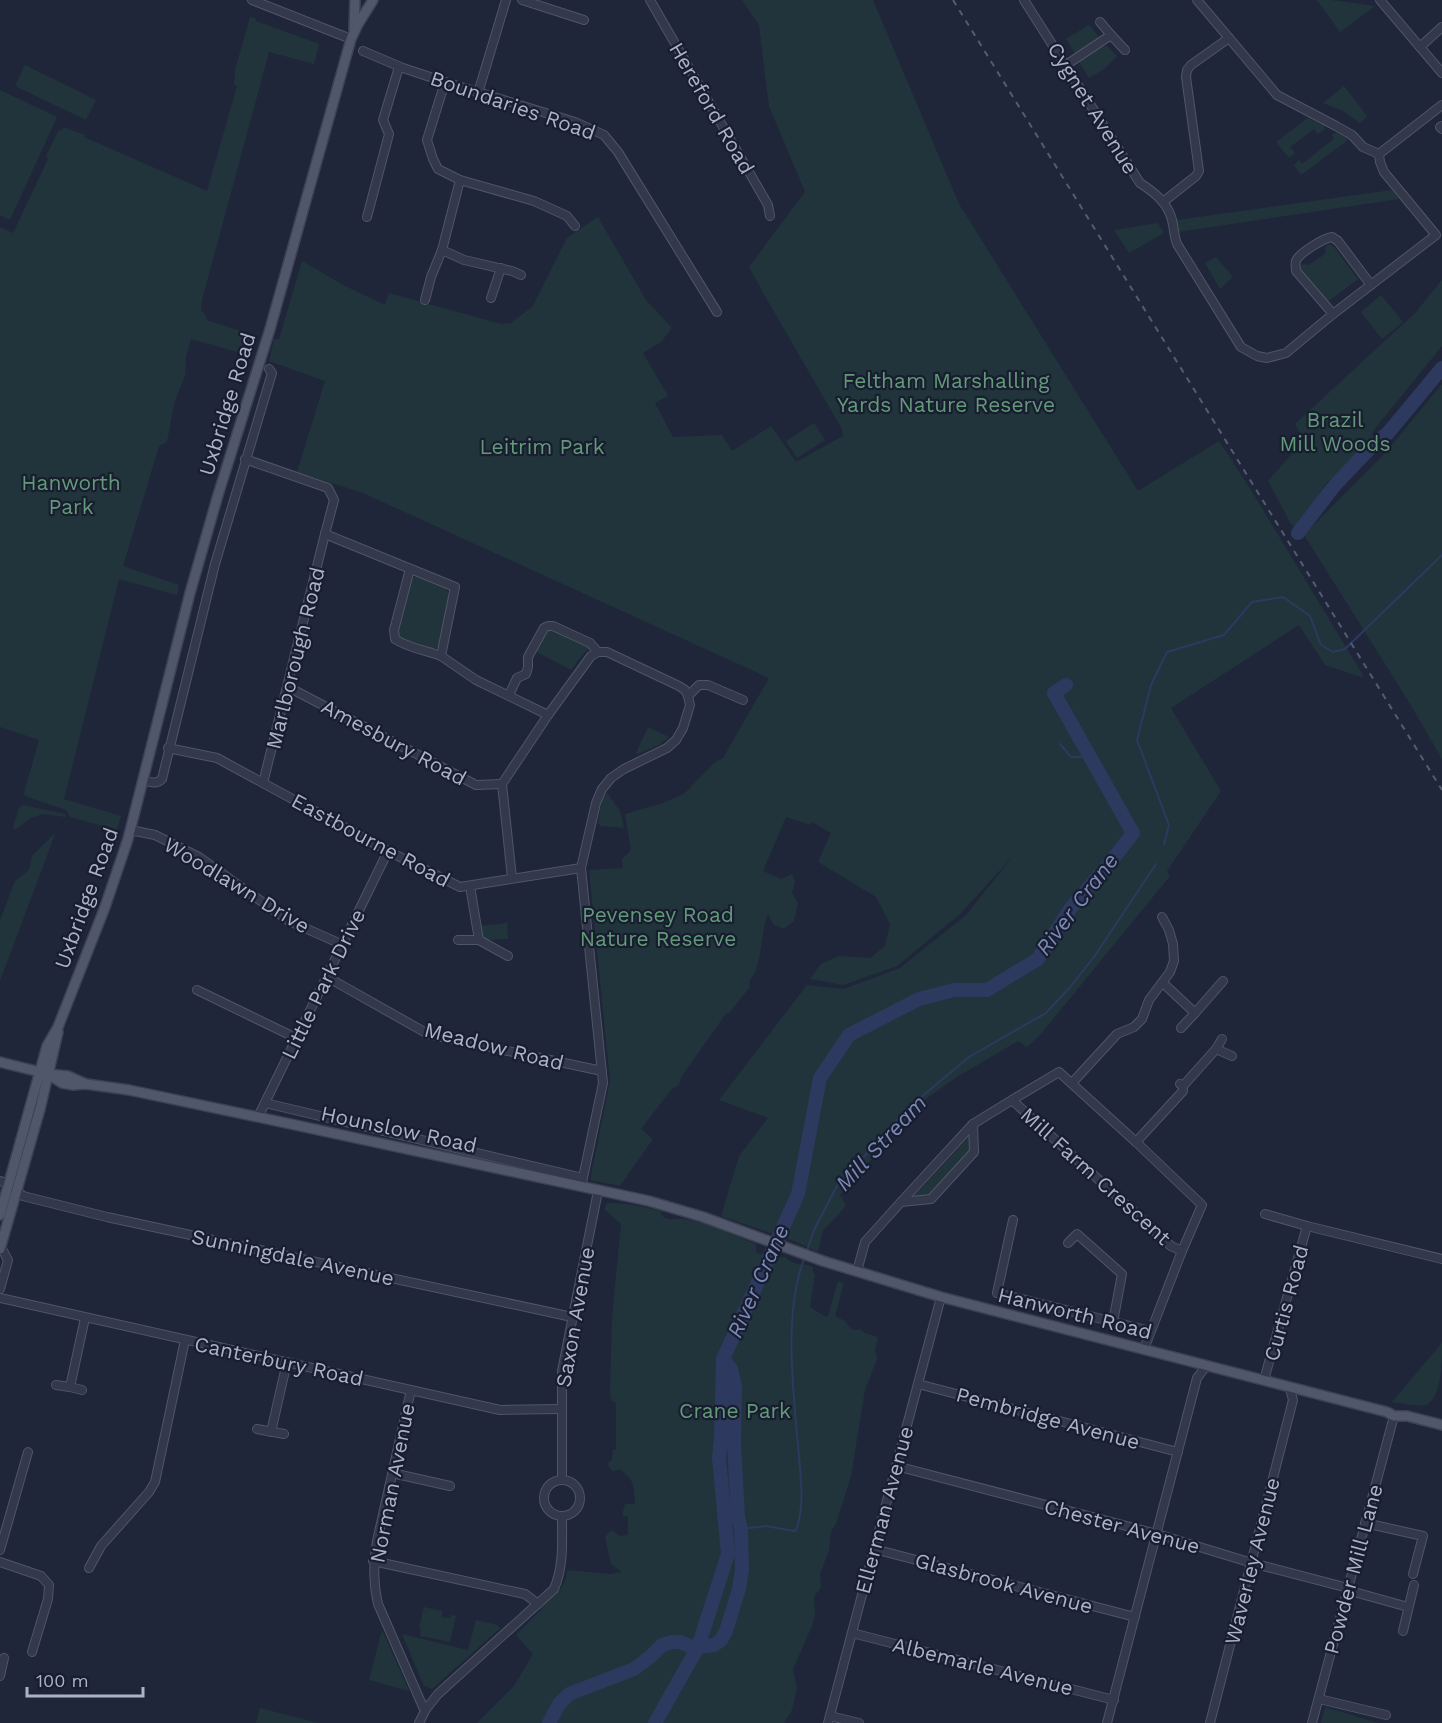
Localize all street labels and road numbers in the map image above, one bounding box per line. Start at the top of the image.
street label: Hereford Road [664,38,760,178]
street label: Cygnet Avenue [1042,38,1144,178]
street label: Boundaries Road [427,65,599,145]
street label: Uxbridge Road [193,329,261,479]
street label: Marlborough Road [260,564,330,752]
street label: Amesbury Road [317,693,471,791]
street label: Eastbourne Road [287,788,455,892]
street label: Uxbridge Road [49,824,123,972]
street label: Woodlawn Drive [159,832,315,938]
street label: Little Park Drive [276,905,370,1063]
street label: Meadow Road [422,1017,566,1075]
street label: Hounslow Road [319,1100,479,1158]
street label: Mill Farm Crescent [1016,1102,1176,1250]
street label: Sunningdale Avenue [190,1223,396,1291]
street label: Curtis Road [1259,1242,1313,1364]
street label: Saxon Avenue [550,1245,600,1389]
street label: Hanworth Road [995,1282,1155,1344]
street label: Canterbury Road [192,1331,366,1391]
street label: Pembridge Avenue [953,1381,1143,1455]
street label: Norman Avenue [364,1401,420,1565]
street label: Ellerman Avenue [850,1423,918,1597]
street label: Waverley Avenue [1219,1475,1285,1647]
street label: Powder Mill Lane [1318,1481,1388,1657]
street label: Chester Avenue [1041,1493,1203,1559]
street label: Glasbrook Avenue [912,1547,1096,1619]
street label: Albemarle Avenue [890,1631,1076,1701]

